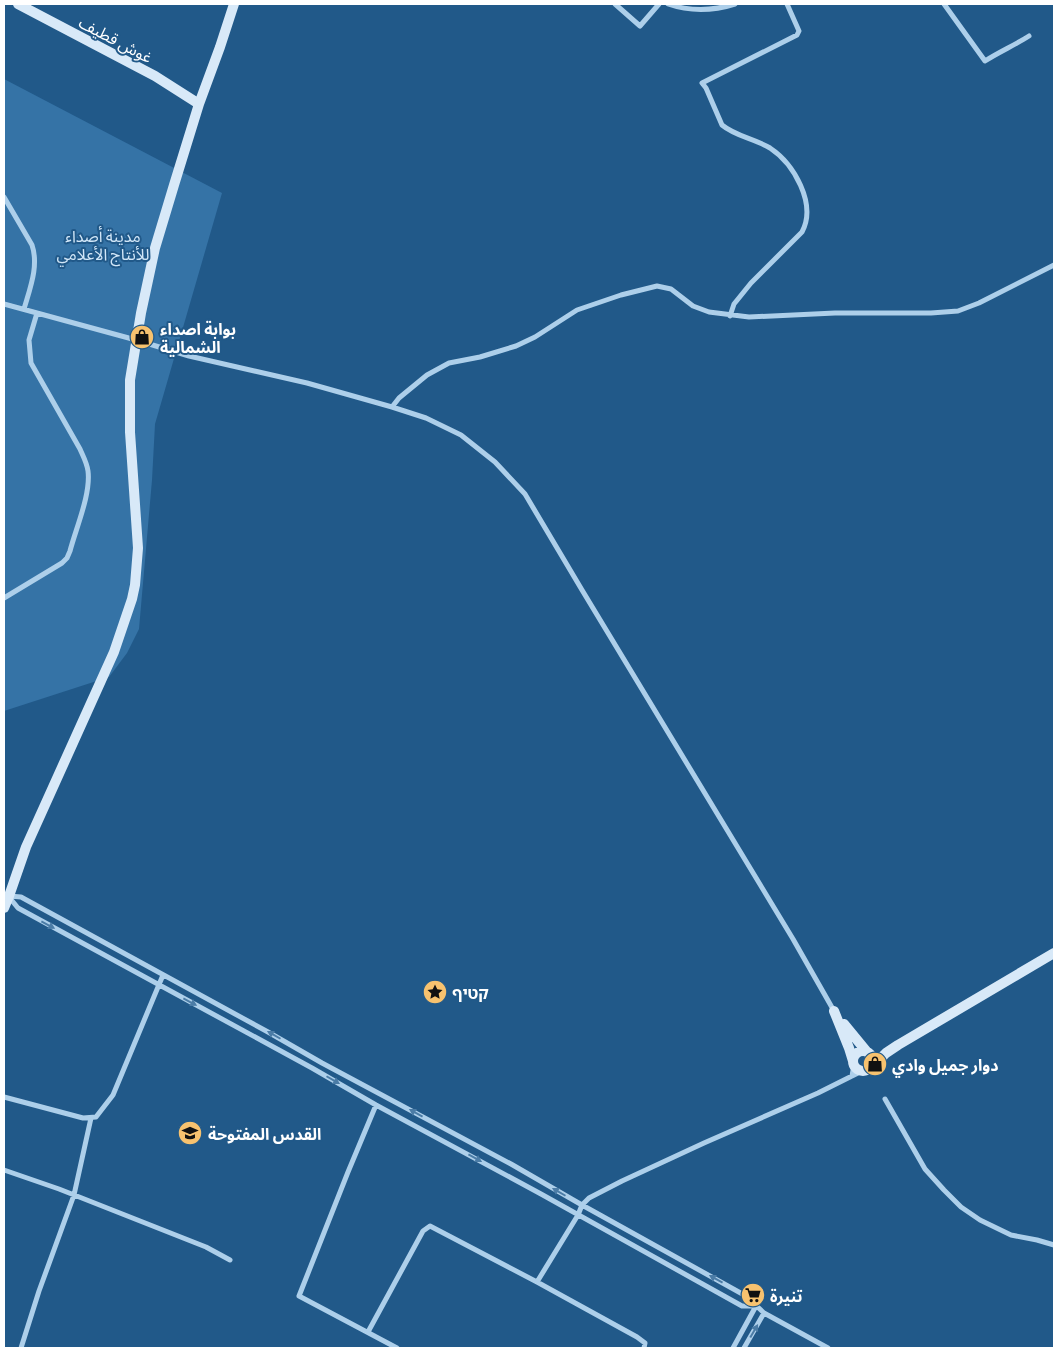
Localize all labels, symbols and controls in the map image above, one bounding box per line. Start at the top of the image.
street label: غوش قطيف [76,12,156,67]
park label: مدينة أصداء للأنتاج الأعلامي [56,226,150,267]
place label: بوابة اصداء الشمالية [160,319,236,357]
shop icon: بوابة اصداء الشمالية [129,324,155,350]
one-way arrow [41,920,54,929]
place icon: קטיף [422,979,448,1005]
place label: קטיף [452,983,489,1002]
one-way arrow [184,998,197,1007]
one-way arrow [266,1031,281,1039]
shop icon: دوار جميل وادي [862,1051,888,1077]
place label: دوار جميل وادي [892,1055,999,1078]
one-way arrow [326,1076,340,1084]
one-way arrow [409,1109,424,1117]
school or university icon: القدس المفتوحة [177,1120,203,1146]
place label: القدس المفتوحة [208,1124,321,1144]
one-way arrow [469,1154,482,1163]
one-way arrow [552,1187,565,1196]
one-way arrow [709,1275,723,1283]
supermarket icon: تنيرة [740,1282,766,1308]
place label: تنيرة [770,1286,803,1306]
one-way arrow [750,1323,758,1338]

